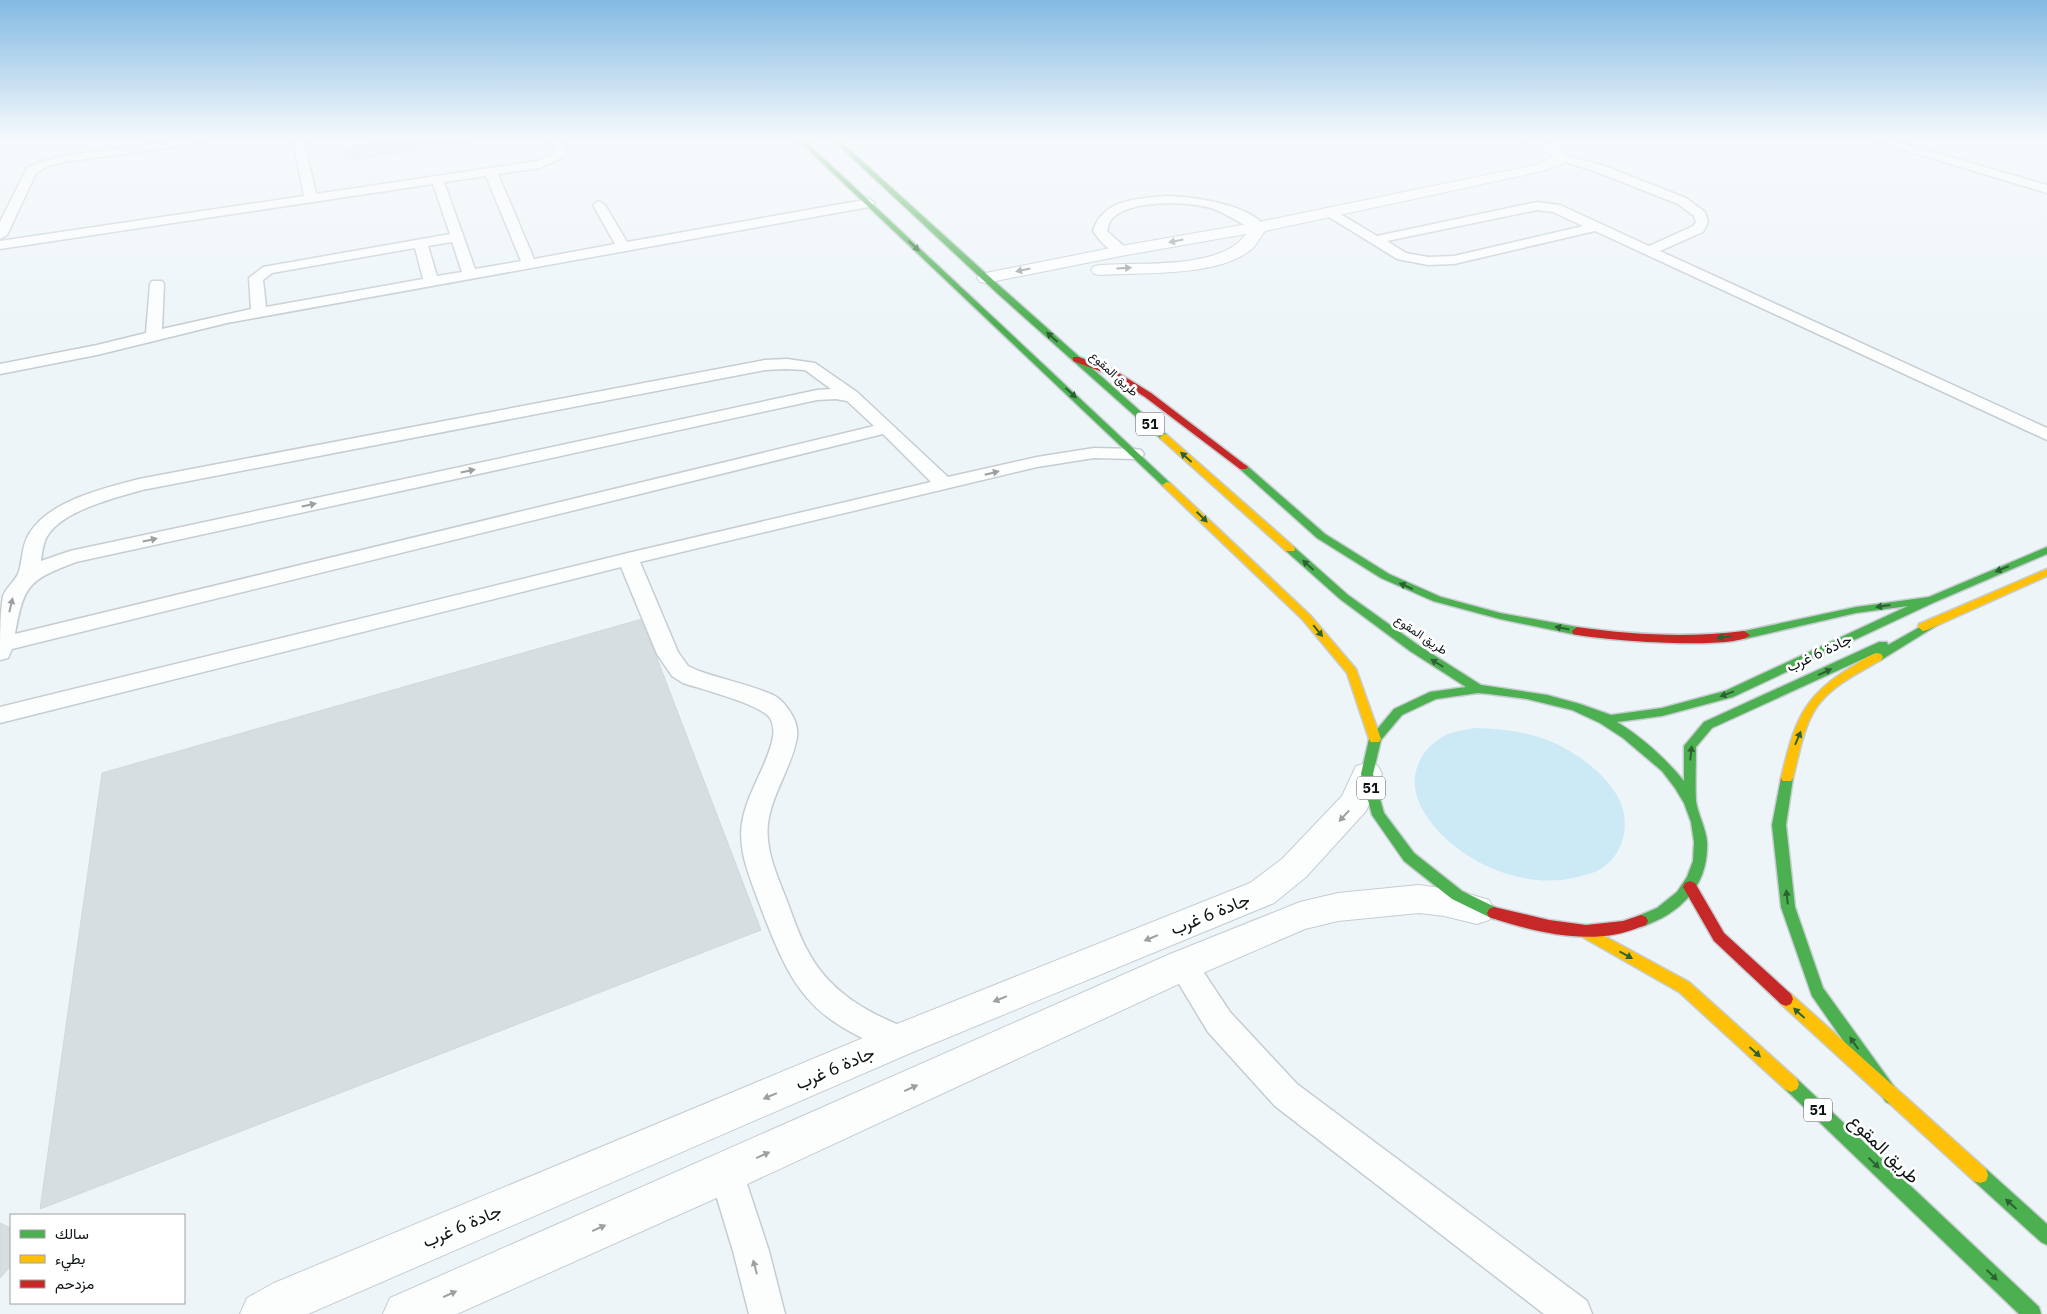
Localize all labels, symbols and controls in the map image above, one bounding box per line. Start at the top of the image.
one-way arrow [1169,237,1184,245]
one-way arrow [908,240,920,252]
one-way arrow [1116,264,1132,272]
one-way arrow [1015,267,1031,275]
one-way arrow [1045,332,1058,343]
street label: طريق المقوع [1086,348,1142,401]
one-way arrow [1065,387,1077,399]
road number: 51 [1136,412,1164,436]
one-way arrow [1181,451,1193,463]
one-way arrow [460,466,476,474]
one-way arrow [984,469,999,477]
one-way arrow [302,501,317,509]
one-way arrow [1195,511,1207,523]
one-way arrow [143,535,159,543]
one-way arrow [1302,559,1314,571]
one-way arrow [1995,566,2009,574]
one-way arrow [1399,581,1413,589]
one-way arrow [7,598,15,613]
one-way arrow [1875,602,1891,610]
street label: طريق المقوع [1391,612,1451,659]
one-way arrow [1312,624,1323,637]
one-way arrow [1554,624,1570,632]
street label: جادة 6 غرب [1783,629,1854,676]
one-way arrow [1715,633,1731,641]
one-way arrow [1431,658,1444,668]
one-way arrow [1818,667,1832,675]
one-way arrow [1719,690,1734,698]
one-way arrow [1794,730,1802,745]
one-way arrow [1687,745,1695,761]
road number: 51 [1357,776,1385,800]
one-way arrow [1338,809,1350,821]
street label: جادة 6 غرب [1167,887,1253,940]
one-way arrow [1783,889,1791,905]
one-way arrow [1143,934,1158,942]
one-way arrow [1620,950,1633,959]
one-way arrow [993,996,1008,1004]
one-way arrow [1793,1007,1806,1018]
one-way arrow [1849,1037,1859,1050]
street label: جادة 6 غرب [792,1041,878,1094]
one-way arrow [1749,1046,1761,1058]
one-way arrow [904,1084,918,1092]
one-way arrow [763,1092,777,1100]
road number: 51 [1804,1098,1832,1122]
street label: طريق المقوع [1843,1109,1925,1189]
one-way arrow [756,1151,770,1159]
one-way arrow [1867,1157,1879,1169]
one-way arrow [2005,1198,2017,1210]
street label: جادة 6 غرب [419,1199,505,1252]
legend [10,1214,185,1304]
text: سالك [55,1224,89,1243]
one-way arrow [592,1224,606,1232]
text: بطيء [55,1249,85,1272]
one-way arrow [751,1259,759,1274]
one-way arrow [1985,1269,1997,1281]
text: مزدحم [55,1274,94,1294]
one-way arrow [443,1290,457,1298]

